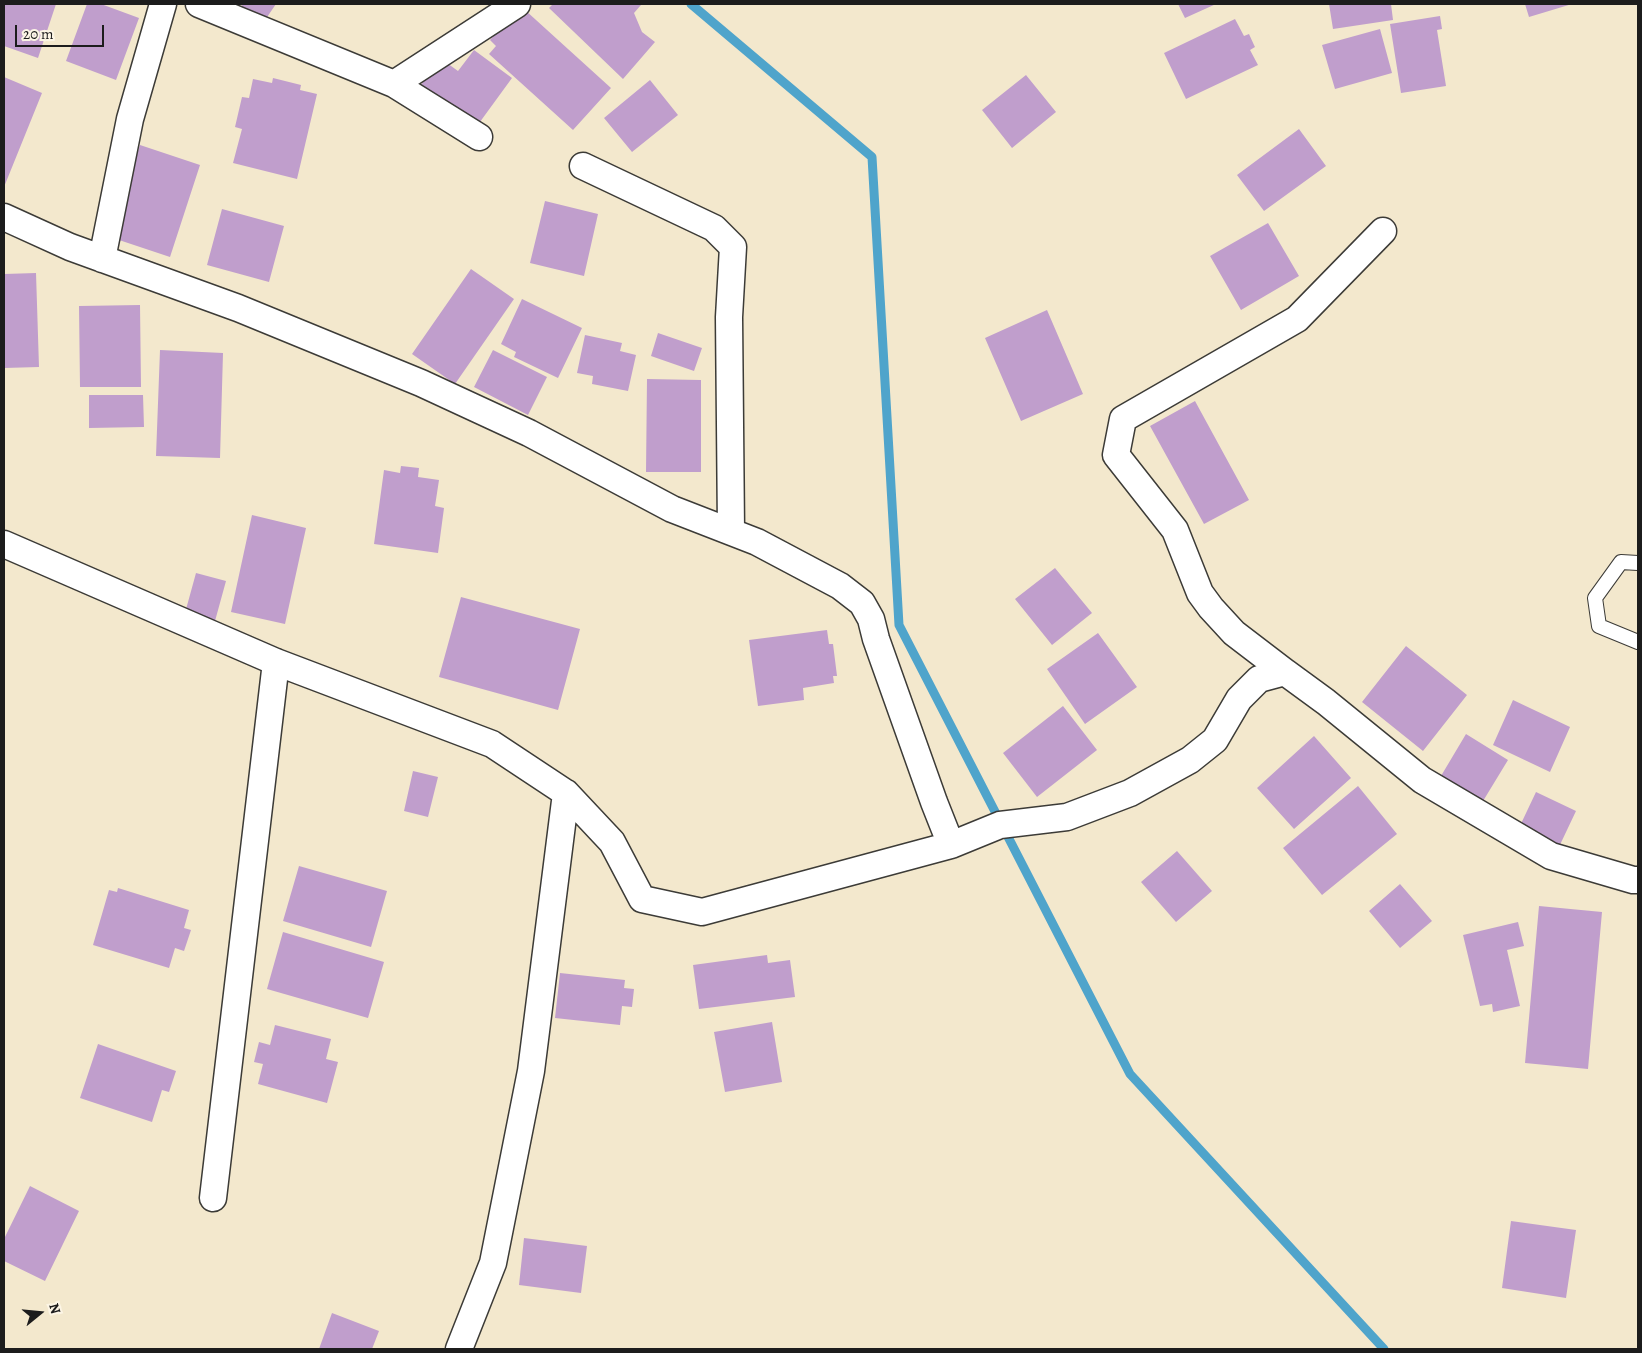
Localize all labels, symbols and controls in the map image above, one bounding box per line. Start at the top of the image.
scale bar [18,15,106,47]
text: 20 m [23,24,54,44]
north arrow [15,1288,65,1338]
text: N [44,1301,65,1316]

